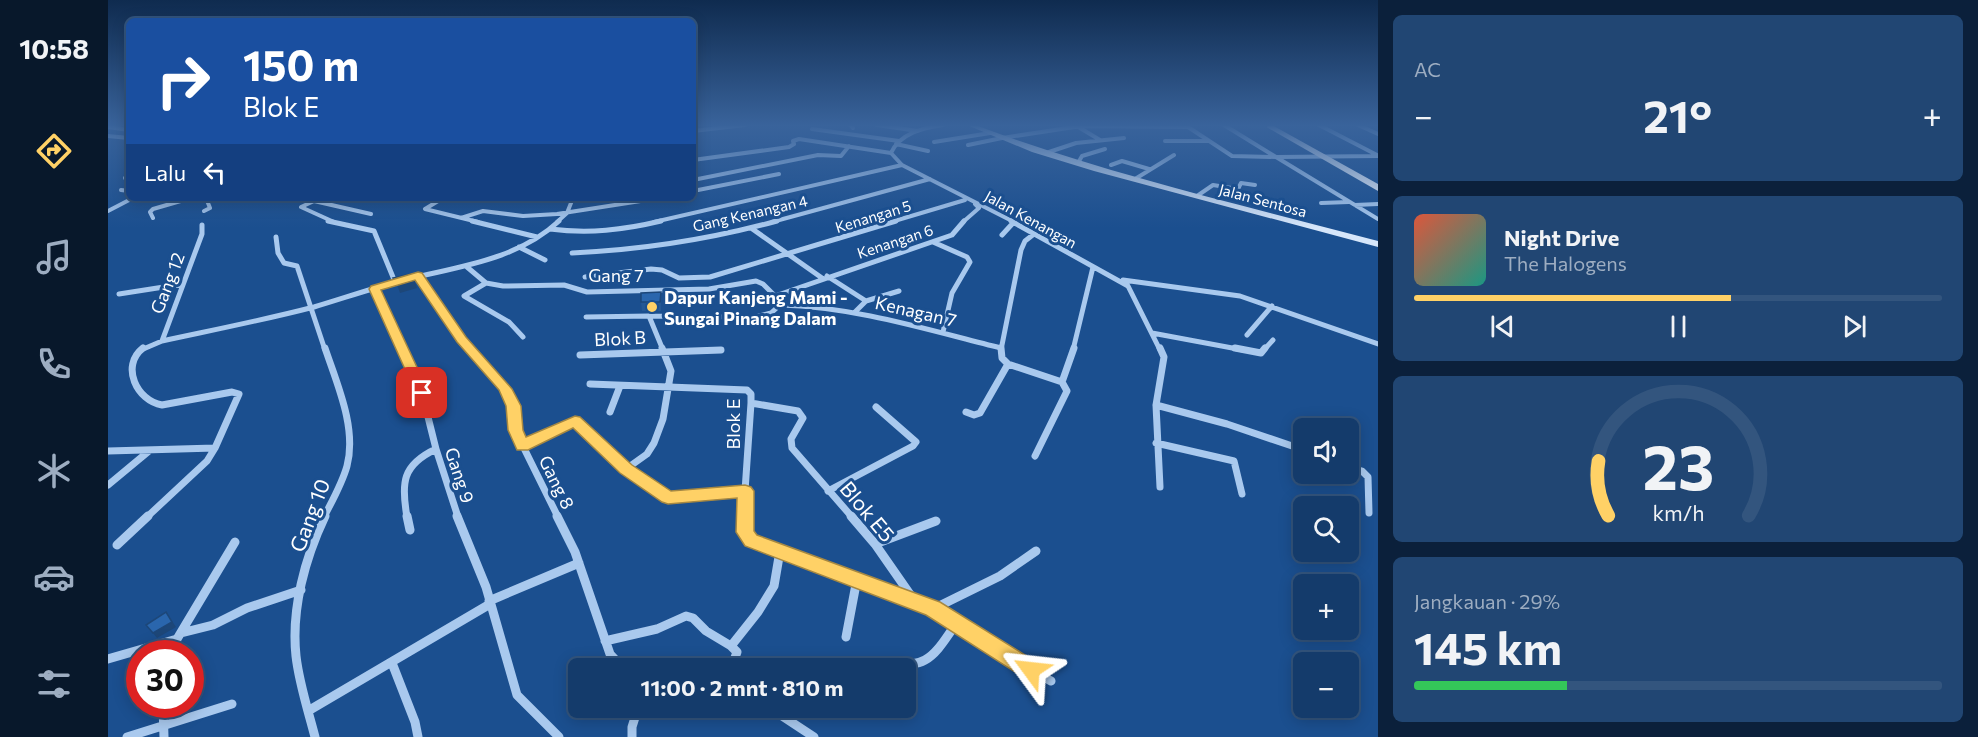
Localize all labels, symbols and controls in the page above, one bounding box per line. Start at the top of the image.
text: 10:58 [19,32,89,65]
text: 150 m [243,38,359,90]
icon: right [144,42,222,120]
text: AC [1414,57,1441,81]
text: 21° [1643,87,1712,142]
text: Blok E [243,90,319,123]
text: − [1414,94,1433,135]
text: + [1923,94,1942,135]
icon: directions [33,130,75,172]
icon: left [198,156,231,189]
text: Lalu [144,159,186,186]
street label: Jalan Sentosa [1217,180,1309,220]
street label: Jalan Kenangan [982,186,1080,252]
street label: Gang Kenangan 4 [691,191,809,235]
street label: Kenangan 5 [833,196,913,236]
street label: Kenangan 6 [855,220,935,262]
text: Night Drive [1504,224,1619,251]
icon: music [33,236,75,278]
street label: Gang 12 [145,249,189,317]
text: The Halogens [1504,251,1627,275]
street label: Gang 7 [588,264,644,286]
place label: Dapur Kanjeng Mami - Sungai Pinang Dalam [664,286,848,329]
street label: Kenagan 7 [873,291,959,331]
marker: Dapur Kanjeng Mami - Sungai Pinang Dalam [645,300,659,314]
icon: previous [1486,310,1519,343]
icon: pause [1662,310,1695,343]
icon: next [1838,310,1871,343]
street label: Blok B [594,326,646,350]
icon: phone [33,343,75,385]
pin [396,367,447,418]
icon: arrive [405,376,438,409]
street label: Blok E [722,399,744,449]
map controls [1293,418,1359,718]
button: sound [1293,418,1359,484]
text: 23 [1642,427,1714,503]
street label: Gang 9 [441,444,479,506]
icon: climate [33,450,75,492]
street label: Gang 8 [535,452,579,513]
street label: Gang 10 [284,475,334,555]
street label: Blok E5 [835,476,901,546]
button: search [1293,496,1359,562]
text: km/h [1652,499,1704,525]
icon: car [33,556,75,598]
button: + [1293,574,1359,640]
text: Jangkauan · 29% [1414,589,1560,613]
text: 145 km [1414,619,1562,674]
position arrow [999,638,1063,702]
speed limit sign: 30 [126,640,204,718]
button: − [1293,652,1359,718]
icon: filters [33,663,75,705]
text: 11:00 · 2 mnt · 810 m [641,674,843,701]

